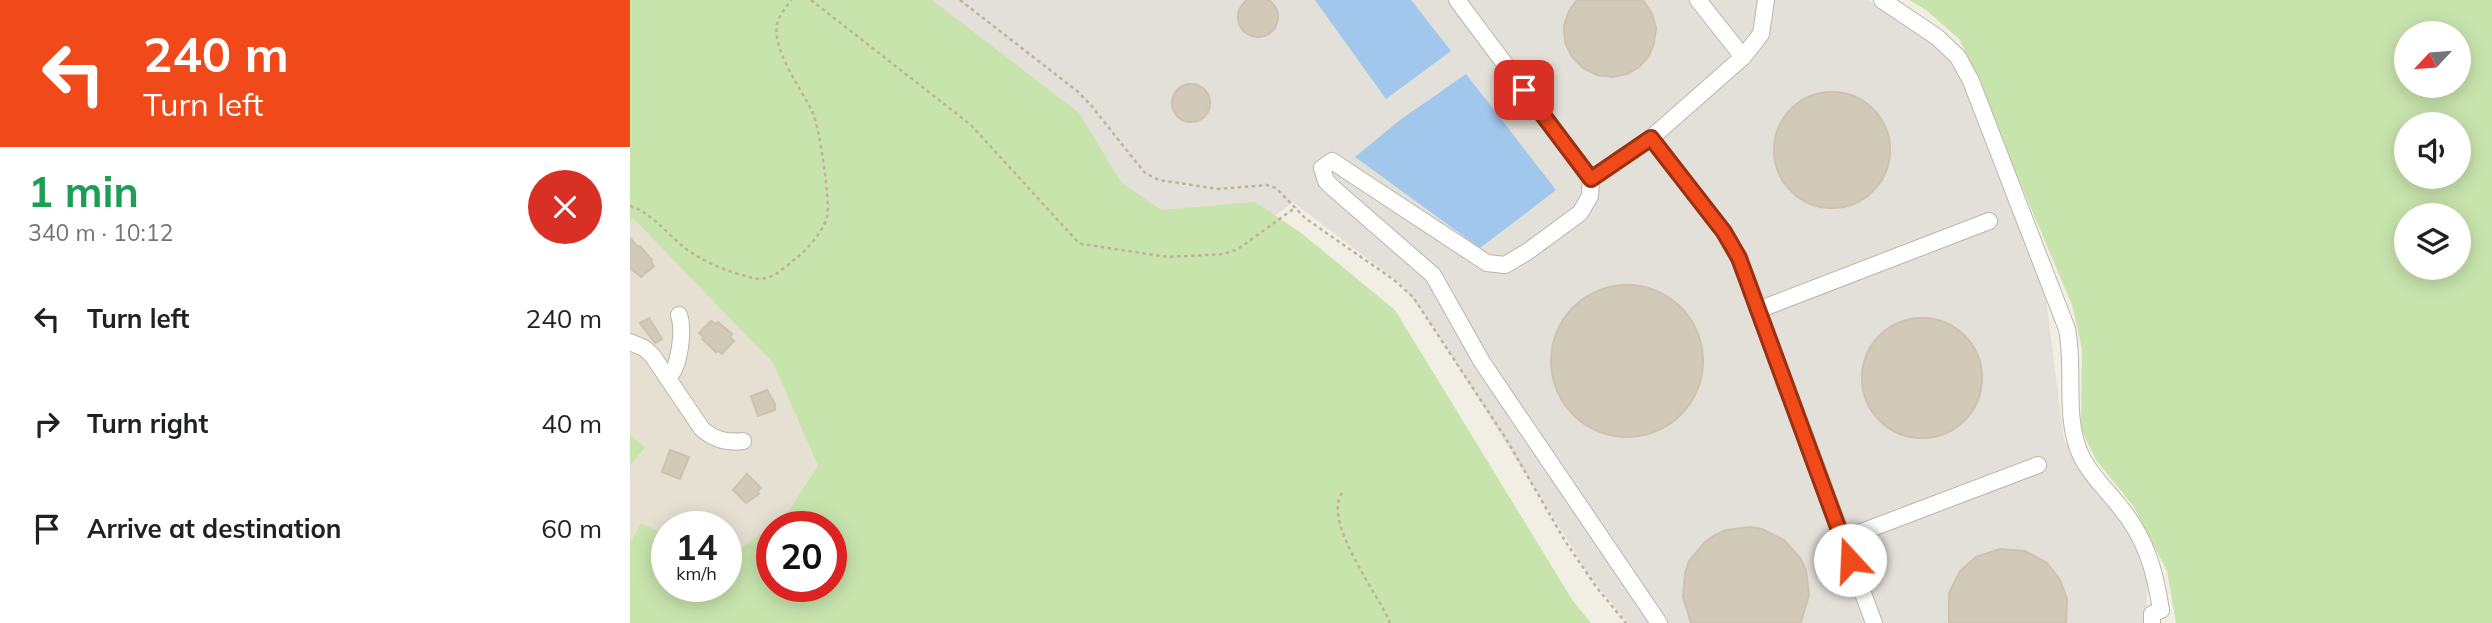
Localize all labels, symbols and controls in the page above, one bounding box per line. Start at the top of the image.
north arrow [2394,21,2471,98]
map controls [2394,21,2471,280]
text: 240 m [143,23,289,84]
icon: left [28,28,119,119]
pin [1494,60,1554,120]
icon: arrive [1505,71,1543,109]
text: Turn left [143,84,263,124]
button: sound [2394,112,2471,189]
text: 1 min [28,165,139,218]
button: close [528,170,602,244]
button: layers [2394,203,2471,280]
text: 340 m · 10:12 [28,218,173,247]
icon: left [28,300,66,338]
text: Turn left [87,302,189,335]
text: 240 m [526,302,602,335]
icon: right [28,405,66,443]
text: Turn right [87,407,208,440]
text: 40 m [541,407,602,440]
icon: arrive [28,510,66,548]
speed limit sign: 20 [756,511,847,602]
text: Arrive at destination [87,512,342,545]
text: 60 m [541,512,602,545]
position arrow [1813,523,1887,597]
text: 14 [675,525,718,569]
text: km/h [676,562,717,585]

